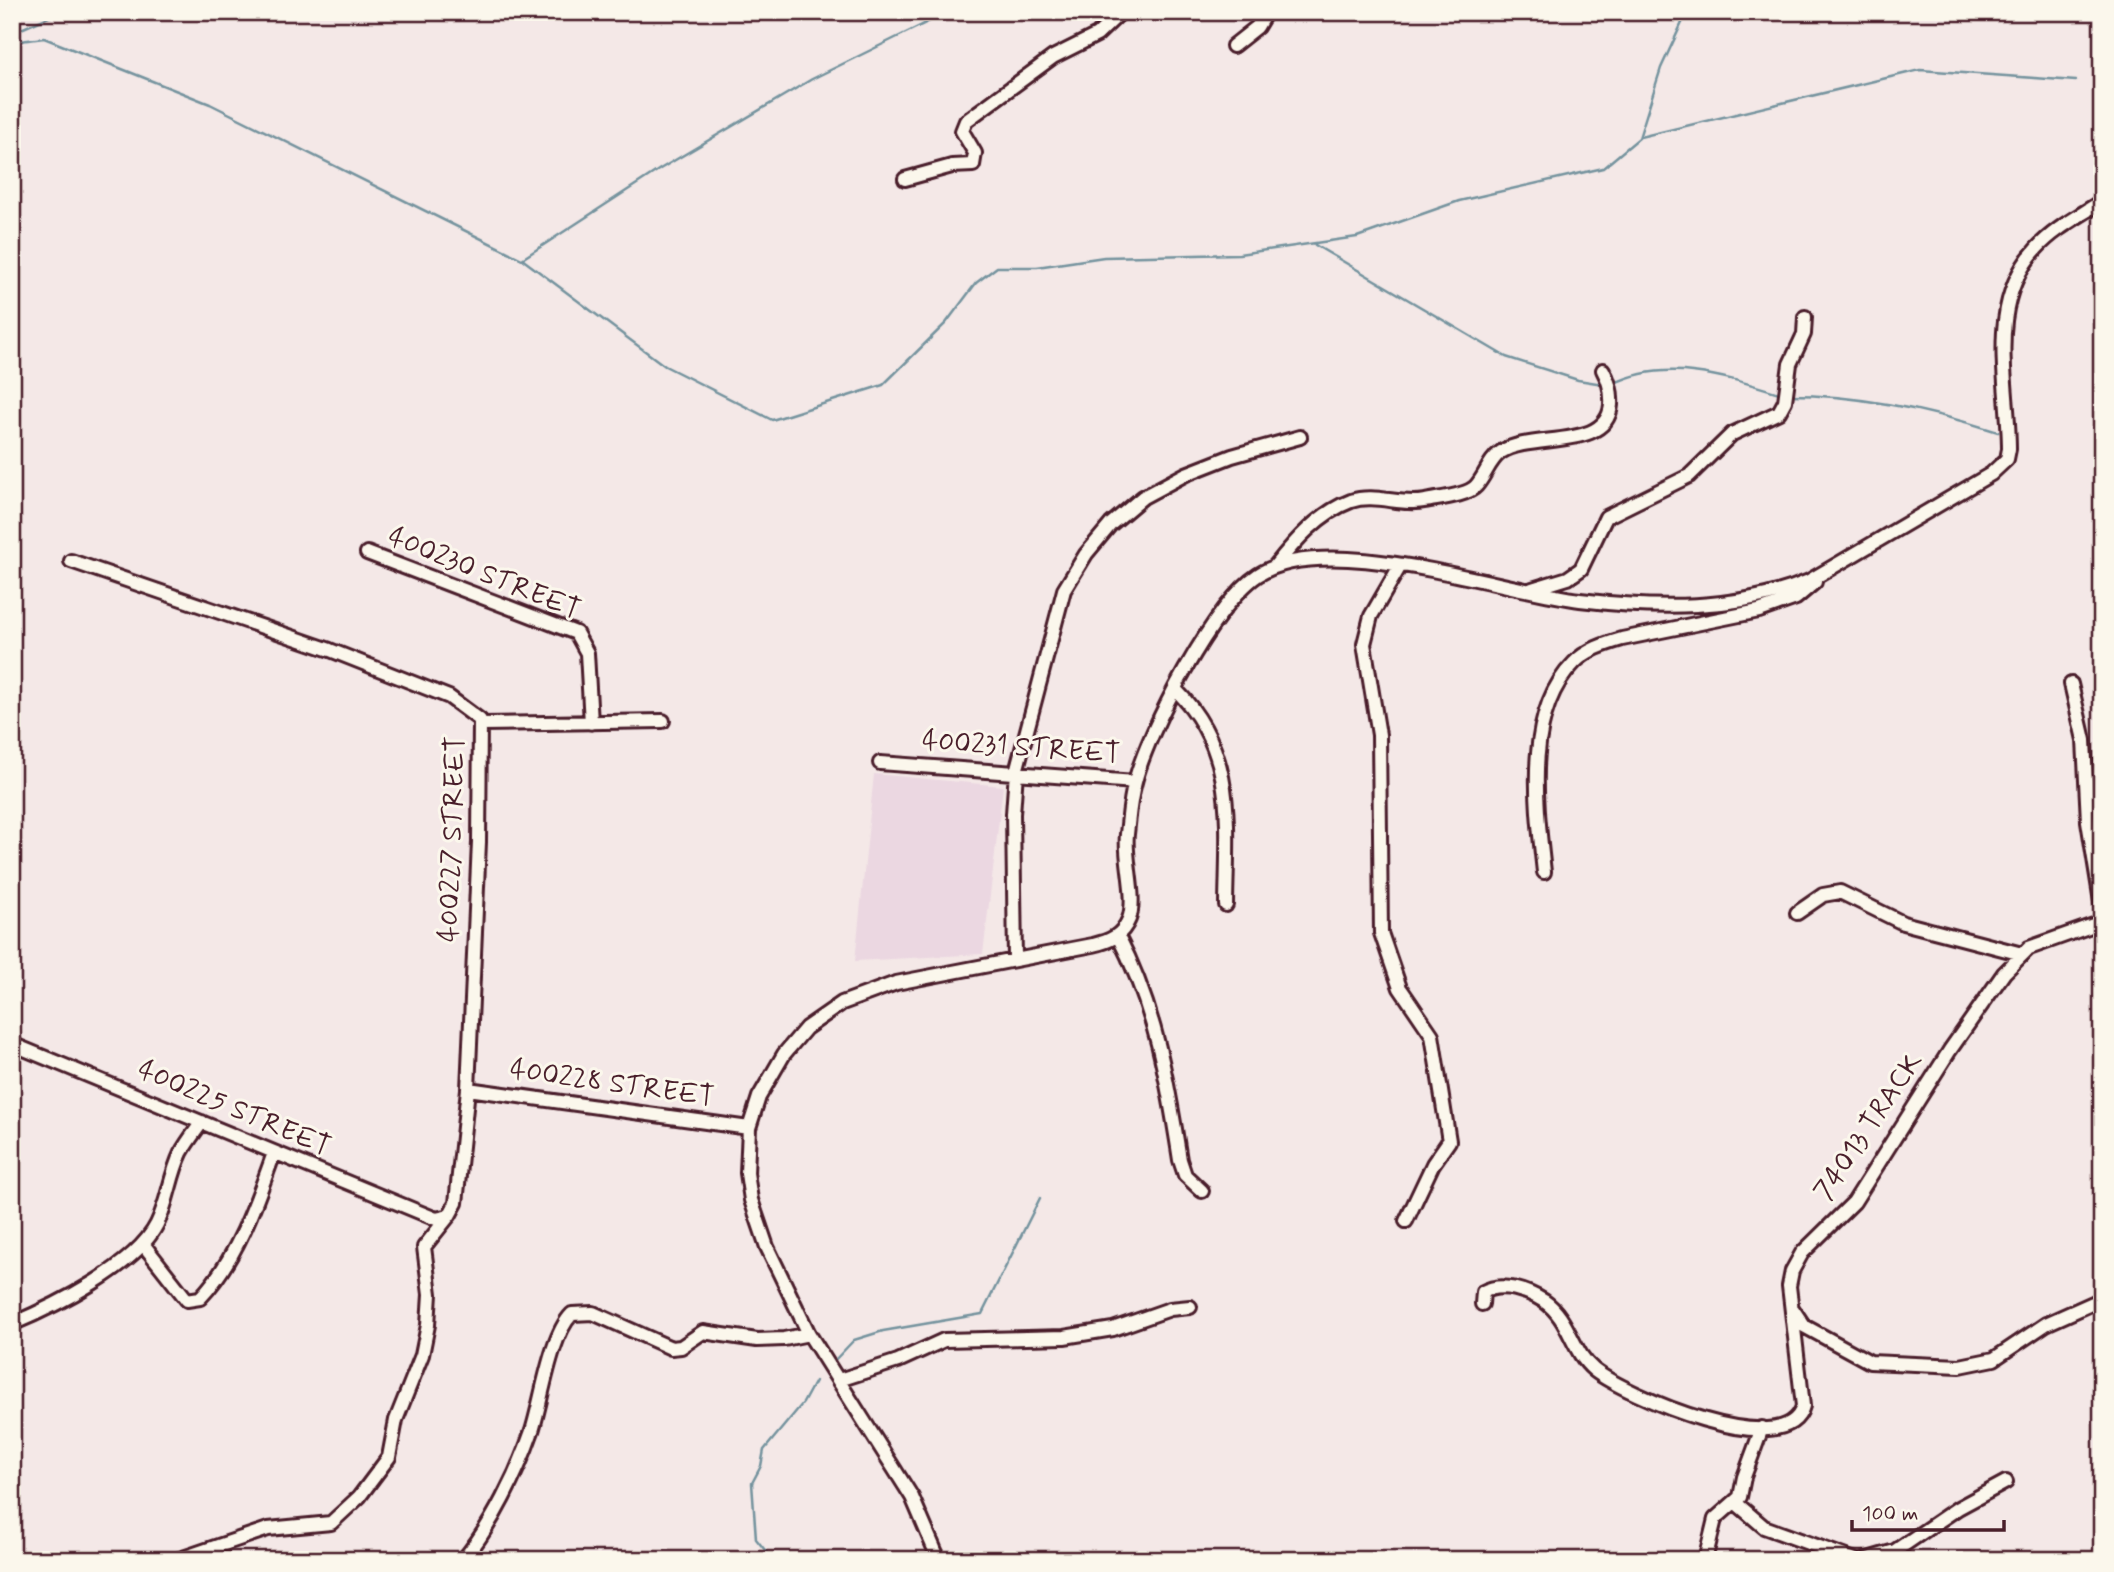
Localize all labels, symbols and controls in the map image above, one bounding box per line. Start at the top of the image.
street label: 400230 STREET [382,519,586,629]
street label: 400231 STREET [921,723,1121,773]
street label: 400227 STREET [431,735,475,943]
street label: 74013 TRACK [1806,1046,1932,1208]
street label: 400228 STREET [507,1051,717,1117]
street label: 400225 STREET [132,1052,336,1166]
scale bar [1852,1488,2004,1532]
text: 100 m [1862,1500,1918,1528]

